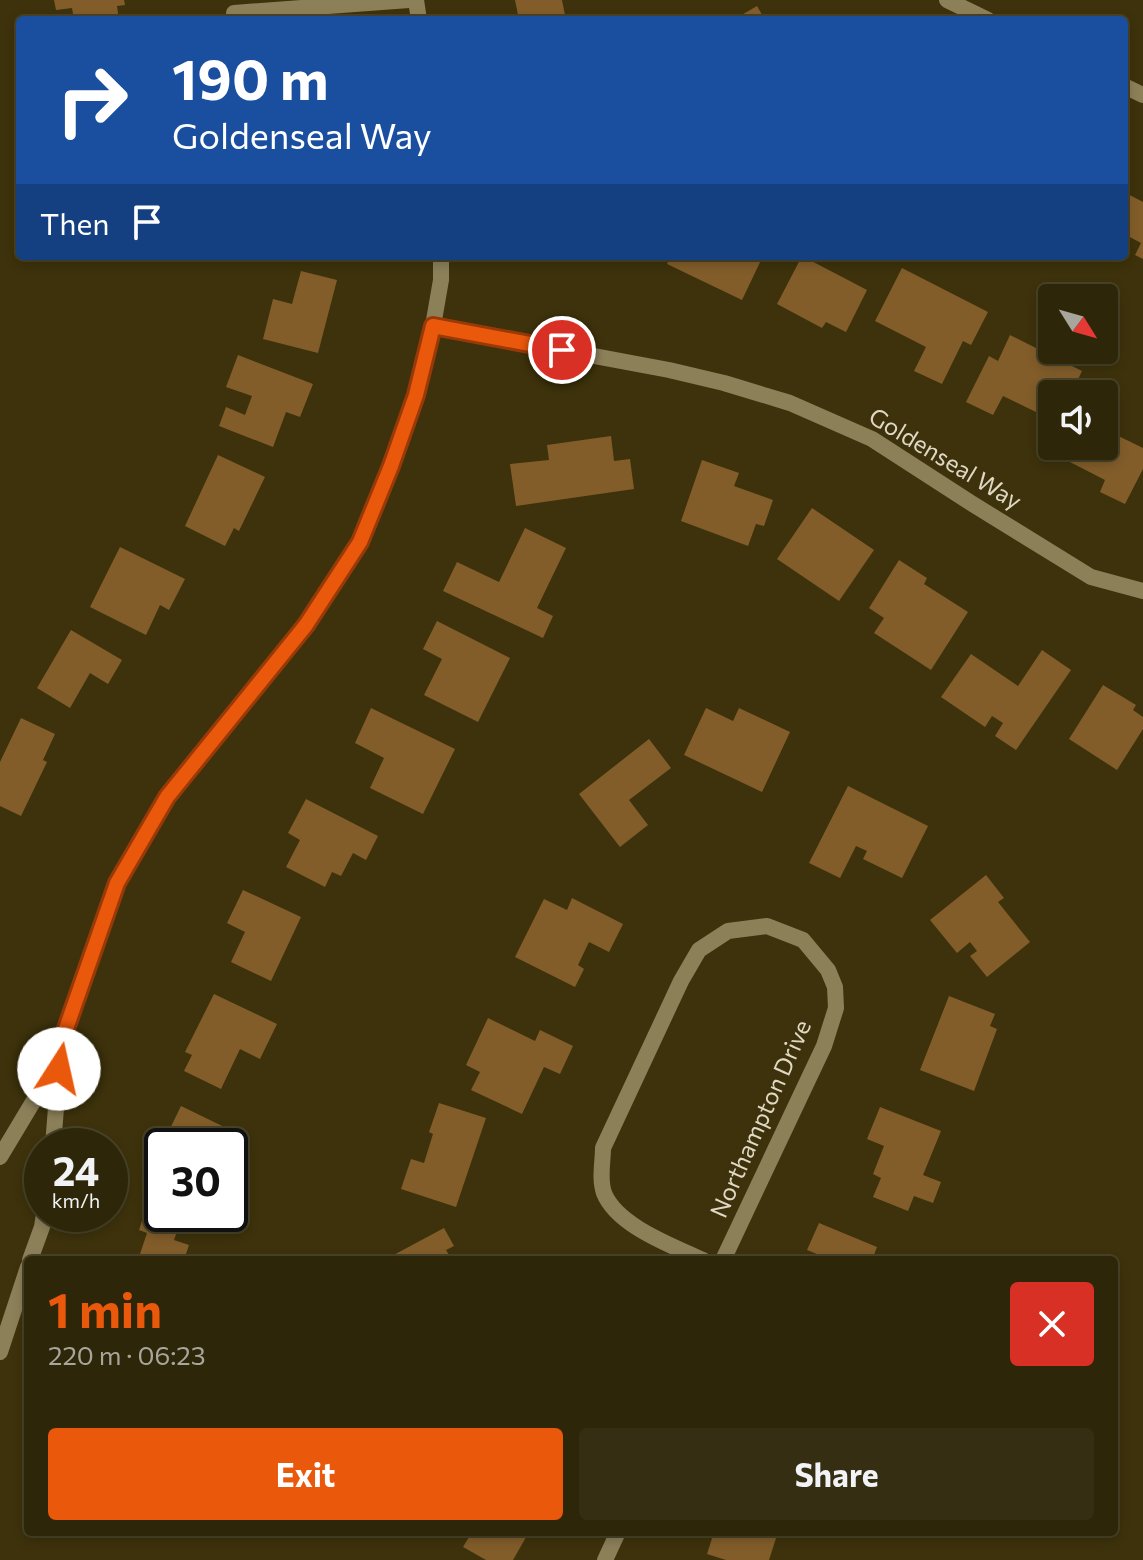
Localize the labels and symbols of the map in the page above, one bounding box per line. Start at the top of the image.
north arrow [1038,284,1118,364]
pin [528,316,596,384]
street label: Goldenseal Way [864,401,1027,515]
street label: Northampton Drive [703,1015,816,1222]
position arrow [17,1027,101,1111]
speed limit sign: 30 [144,1128,248,1232]

